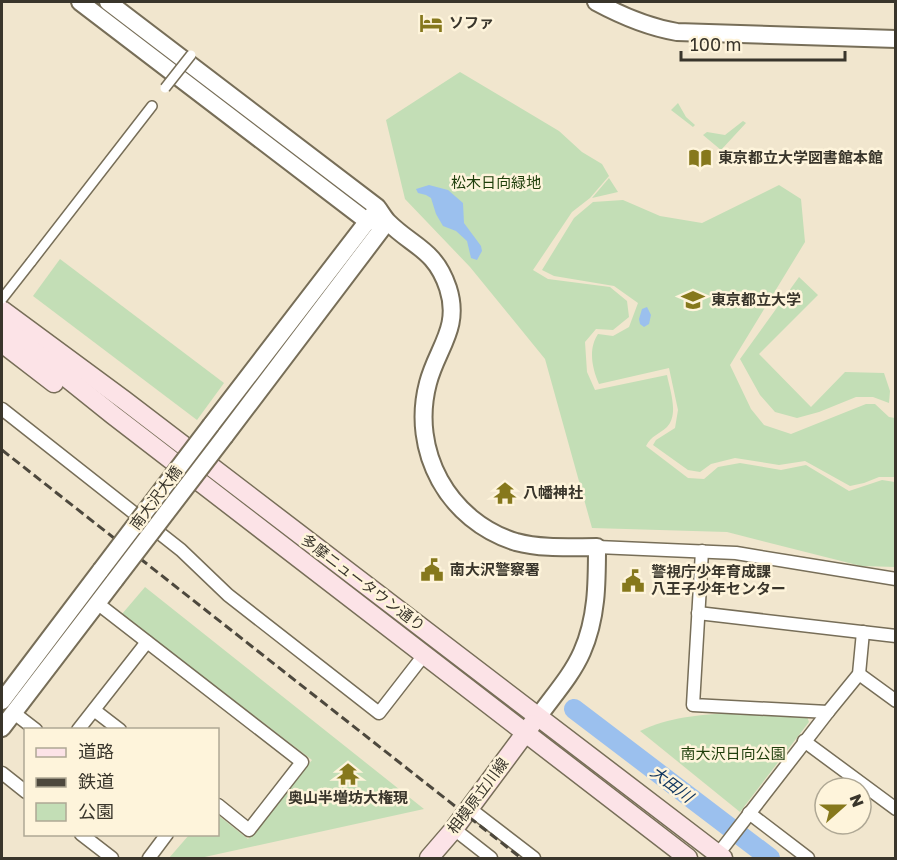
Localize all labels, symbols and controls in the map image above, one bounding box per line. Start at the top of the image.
hotel icon: ソファ [418,10,444,36]
place label: ソファ [449,13,494,31]
scale bar [681,24,844,62]
text: 100 m [690,33,741,55]
library icon: 東京都立大学図書館本館 [687,145,713,171]
place label: 東京都立大学図書館本館 [718,148,883,166]
park label: 松木日向緑地 [451,173,541,191]
school or university icon: 東京都立大学 [680,287,706,313]
place label: 東京都立大学 [711,290,801,308]
street label: 南大沢大橋 [125,462,185,533]
temple icon: 八幡神社 [492,480,518,506]
place label: 八幡神社 [523,483,583,501]
street label: 多摩ニュータウン通り [298,530,429,635]
public building icon: 南大沢警察署 [419,557,445,583]
place label: 南大沢警察署 [450,560,540,578]
place label: 警視庁少年育成課 八王子少年センター [651,562,786,597]
public building icon: 警視庁少年育成課 八王子少年センター [620,568,646,594]
legend [24,728,219,836]
text: 道路 [78,740,114,762]
park label: 南大沢日向公園 [680,744,786,762]
street label: 相模原立川線 [443,754,511,837]
temple icon: 奥山半増坊大権現 [335,761,361,787]
water label: 大田川 [647,762,699,808]
text: 鉄道 [78,770,114,792]
north arrow [813,776,873,836]
place label: 奥山半増坊大権現 [288,788,408,806]
text: N [845,791,869,810]
text: 公園 [78,800,114,822]

